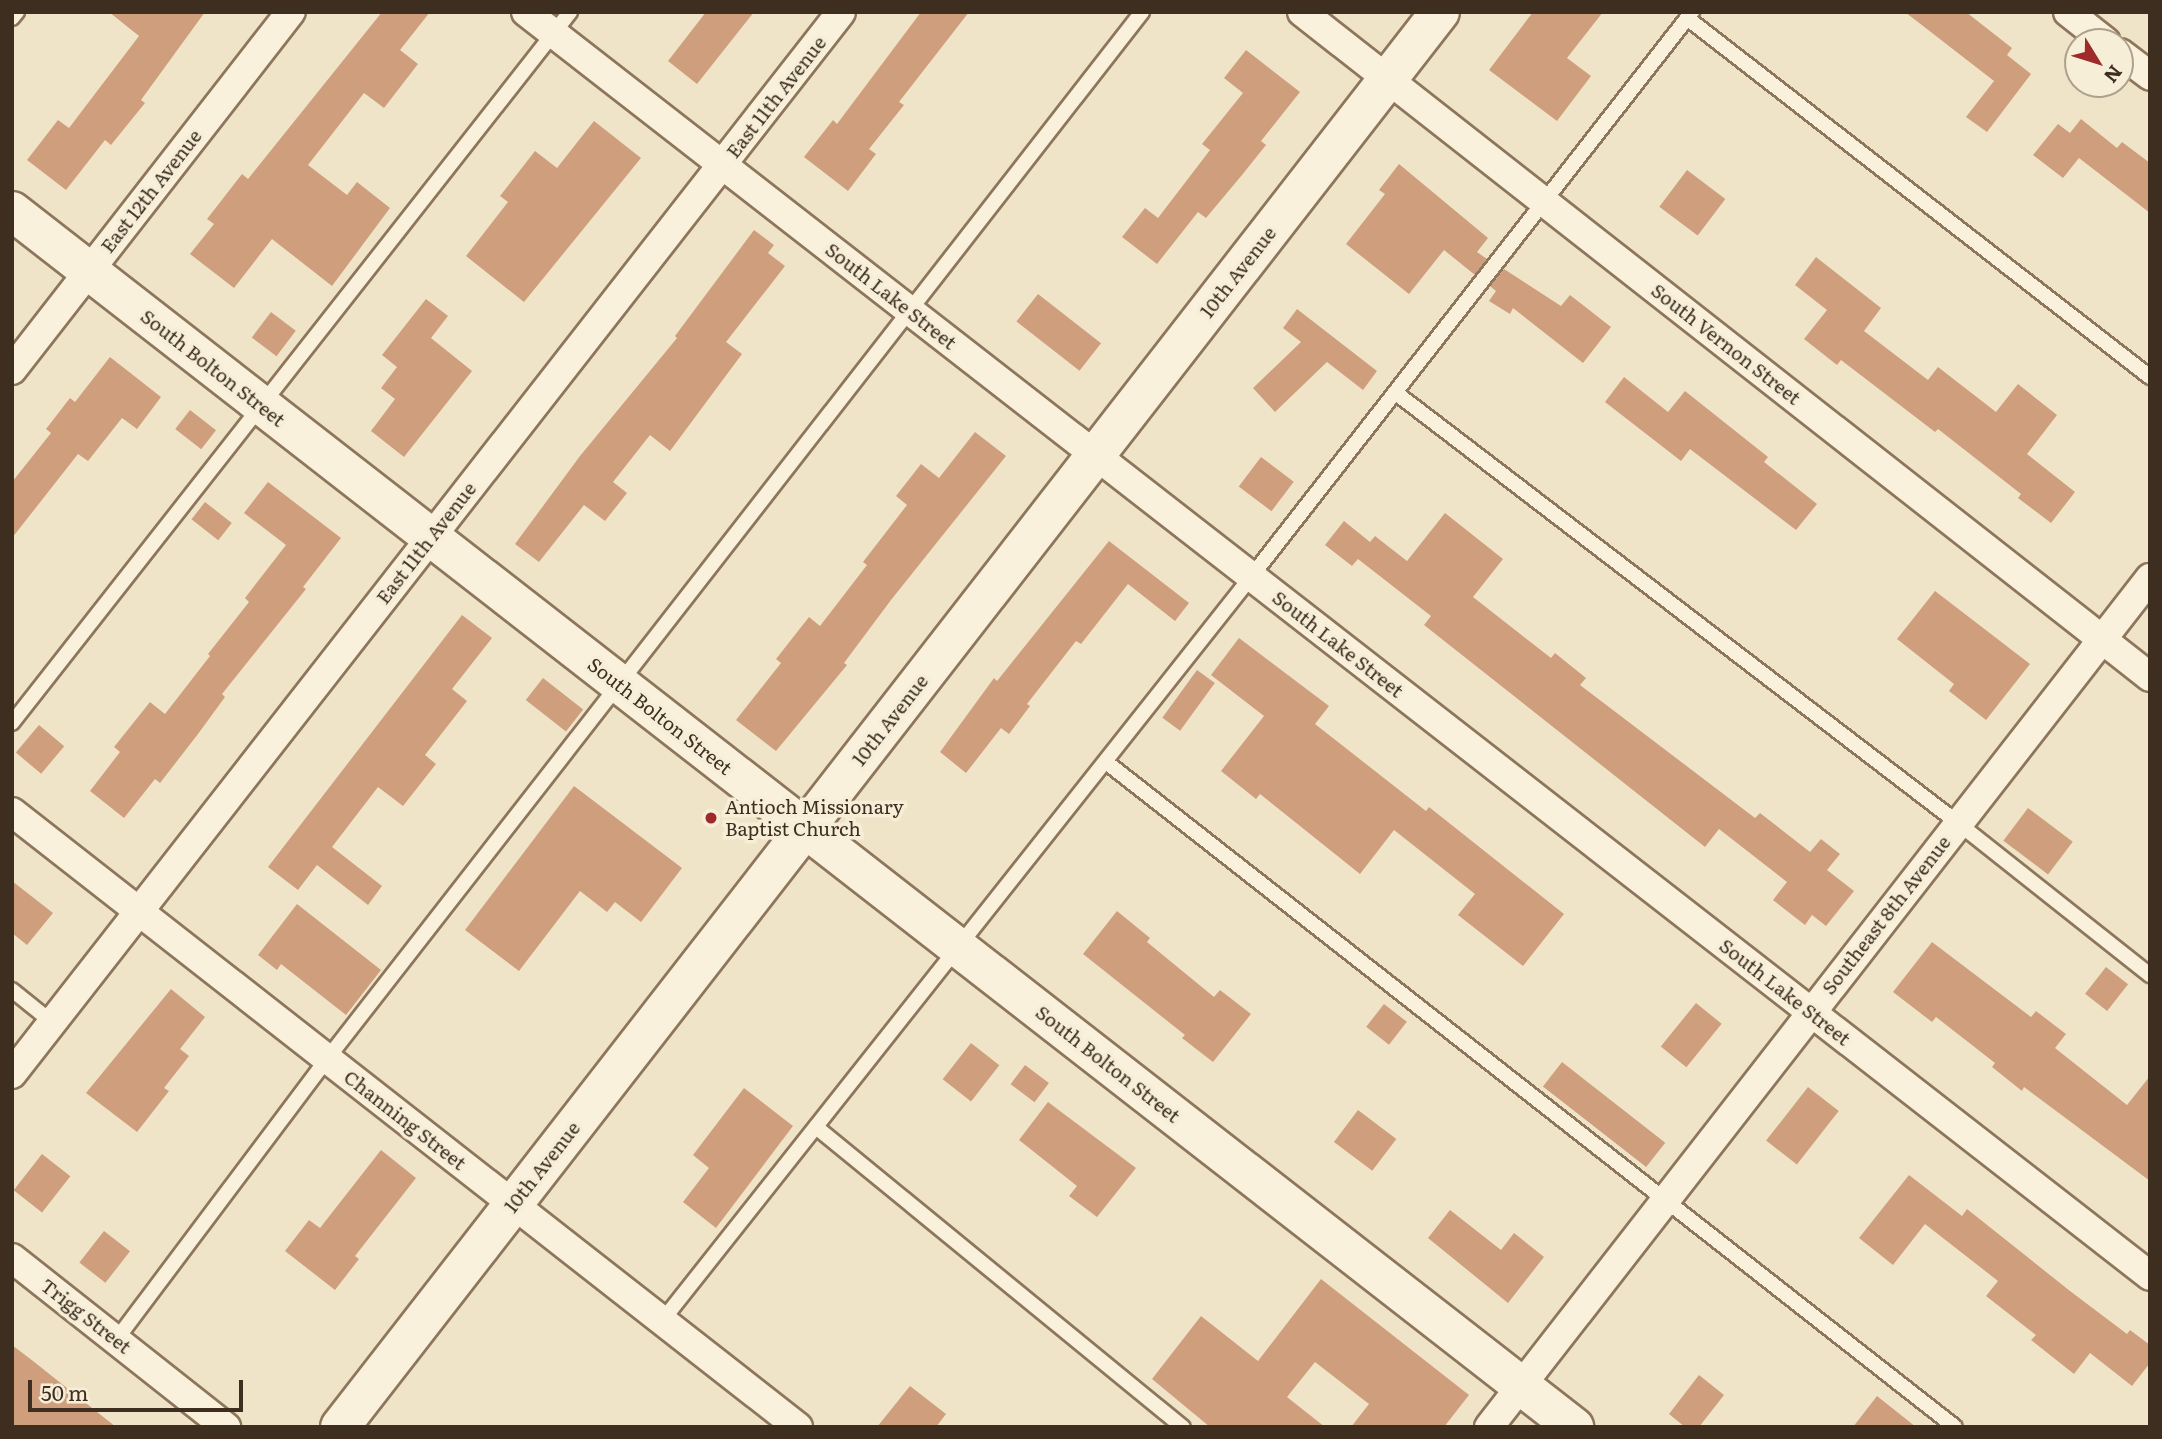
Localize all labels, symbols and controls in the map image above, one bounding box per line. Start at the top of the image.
north arrow [2064,28,2134,98]
street label: East 11th Avenue [721,32,831,162]
text: N [2098,60,2130,90]
street label: East 12th Avenue [96,125,206,257]
street label: 10th Avenue [1195,222,1281,322]
street label: South Lake Street [821,238,961,354]
street label: South Vernon Street [1647,279,1805,409]
street label: South Bolton Street [136,305,290,431]
street label: East 11th Avenue [371,478,481,608]
street label: South Lake Street [1268,586,1408,702]
street label: South Bolton Street [583,653,737,779]
street label: 10th Avenue [847,670,933,770]
place label: Antioch Missionary Baptist Church [725,796,904,840]
marker: Antioch Missionary Baptist Church [703,810,719,826]
street label: Southeast 8th Avenue [1817,831,1955,999]
street label: South Lake Street [1715,934,1855,1050]
street label: South Bolton Street [1031,1001,1185,1127]
street label: Channing Street [340,1065,470,1175]
street label: 10th Avenue [499,1117,585,1217]
street label: Trigg Street [36,1274,136,1358]
scale bar [32,1366,247,1410]
text: 50 m [41,1376,88,1407]

